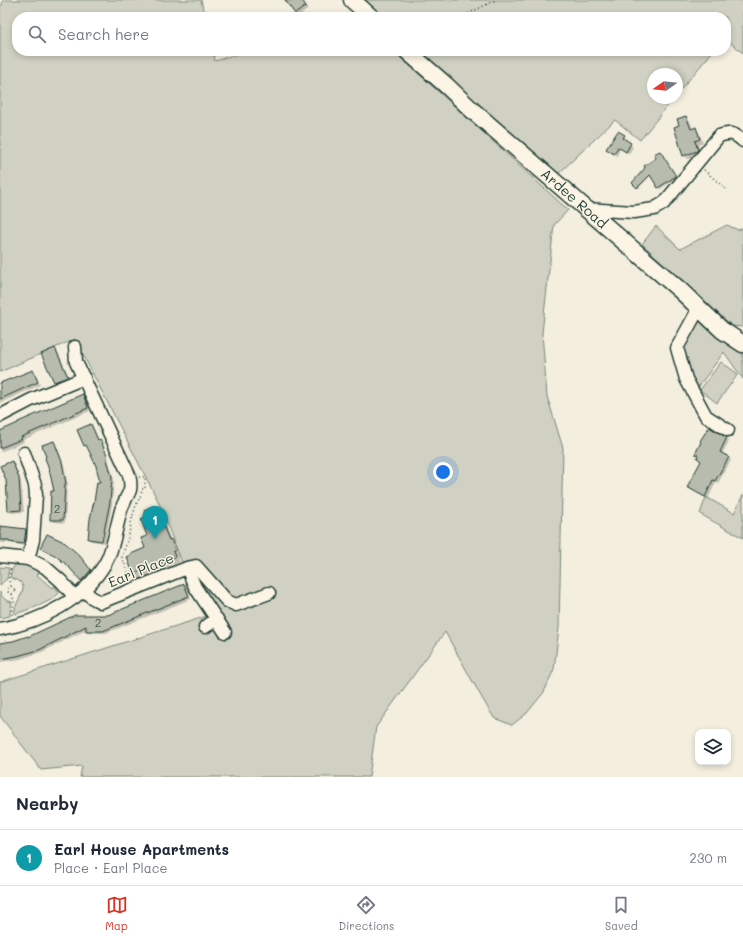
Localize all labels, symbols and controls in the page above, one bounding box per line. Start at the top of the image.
search box [12,12,731,56]
icon: search [26,23,48,45]
text: Search here [58,24,149,44]
north arrow [647,68,683,104]
street label: Ardee Road [537,164,612,232]
your location [433,462,453,482]
house number: 2 [54,500,60,516]
pin: 1 [142,506,168,539]
street label: Earl Place [105,548,177,591]
house number: 2 [95,614,101,630]
map controls [695,729,731,765]
button: layers [695,729,731,765]
text: Nearby [16,792,78,814]
text: Earl House Apartments [54,839,229,859]
text: 1 [26,849,32,866]
text: 230 m [690,849,727,866]
text: Place · Earl Place [54,859,167,876]
tab: Map [105,894,128,933]
tab: Directions [338,894,394,933]
tab: Saved [605,894,638,933]

